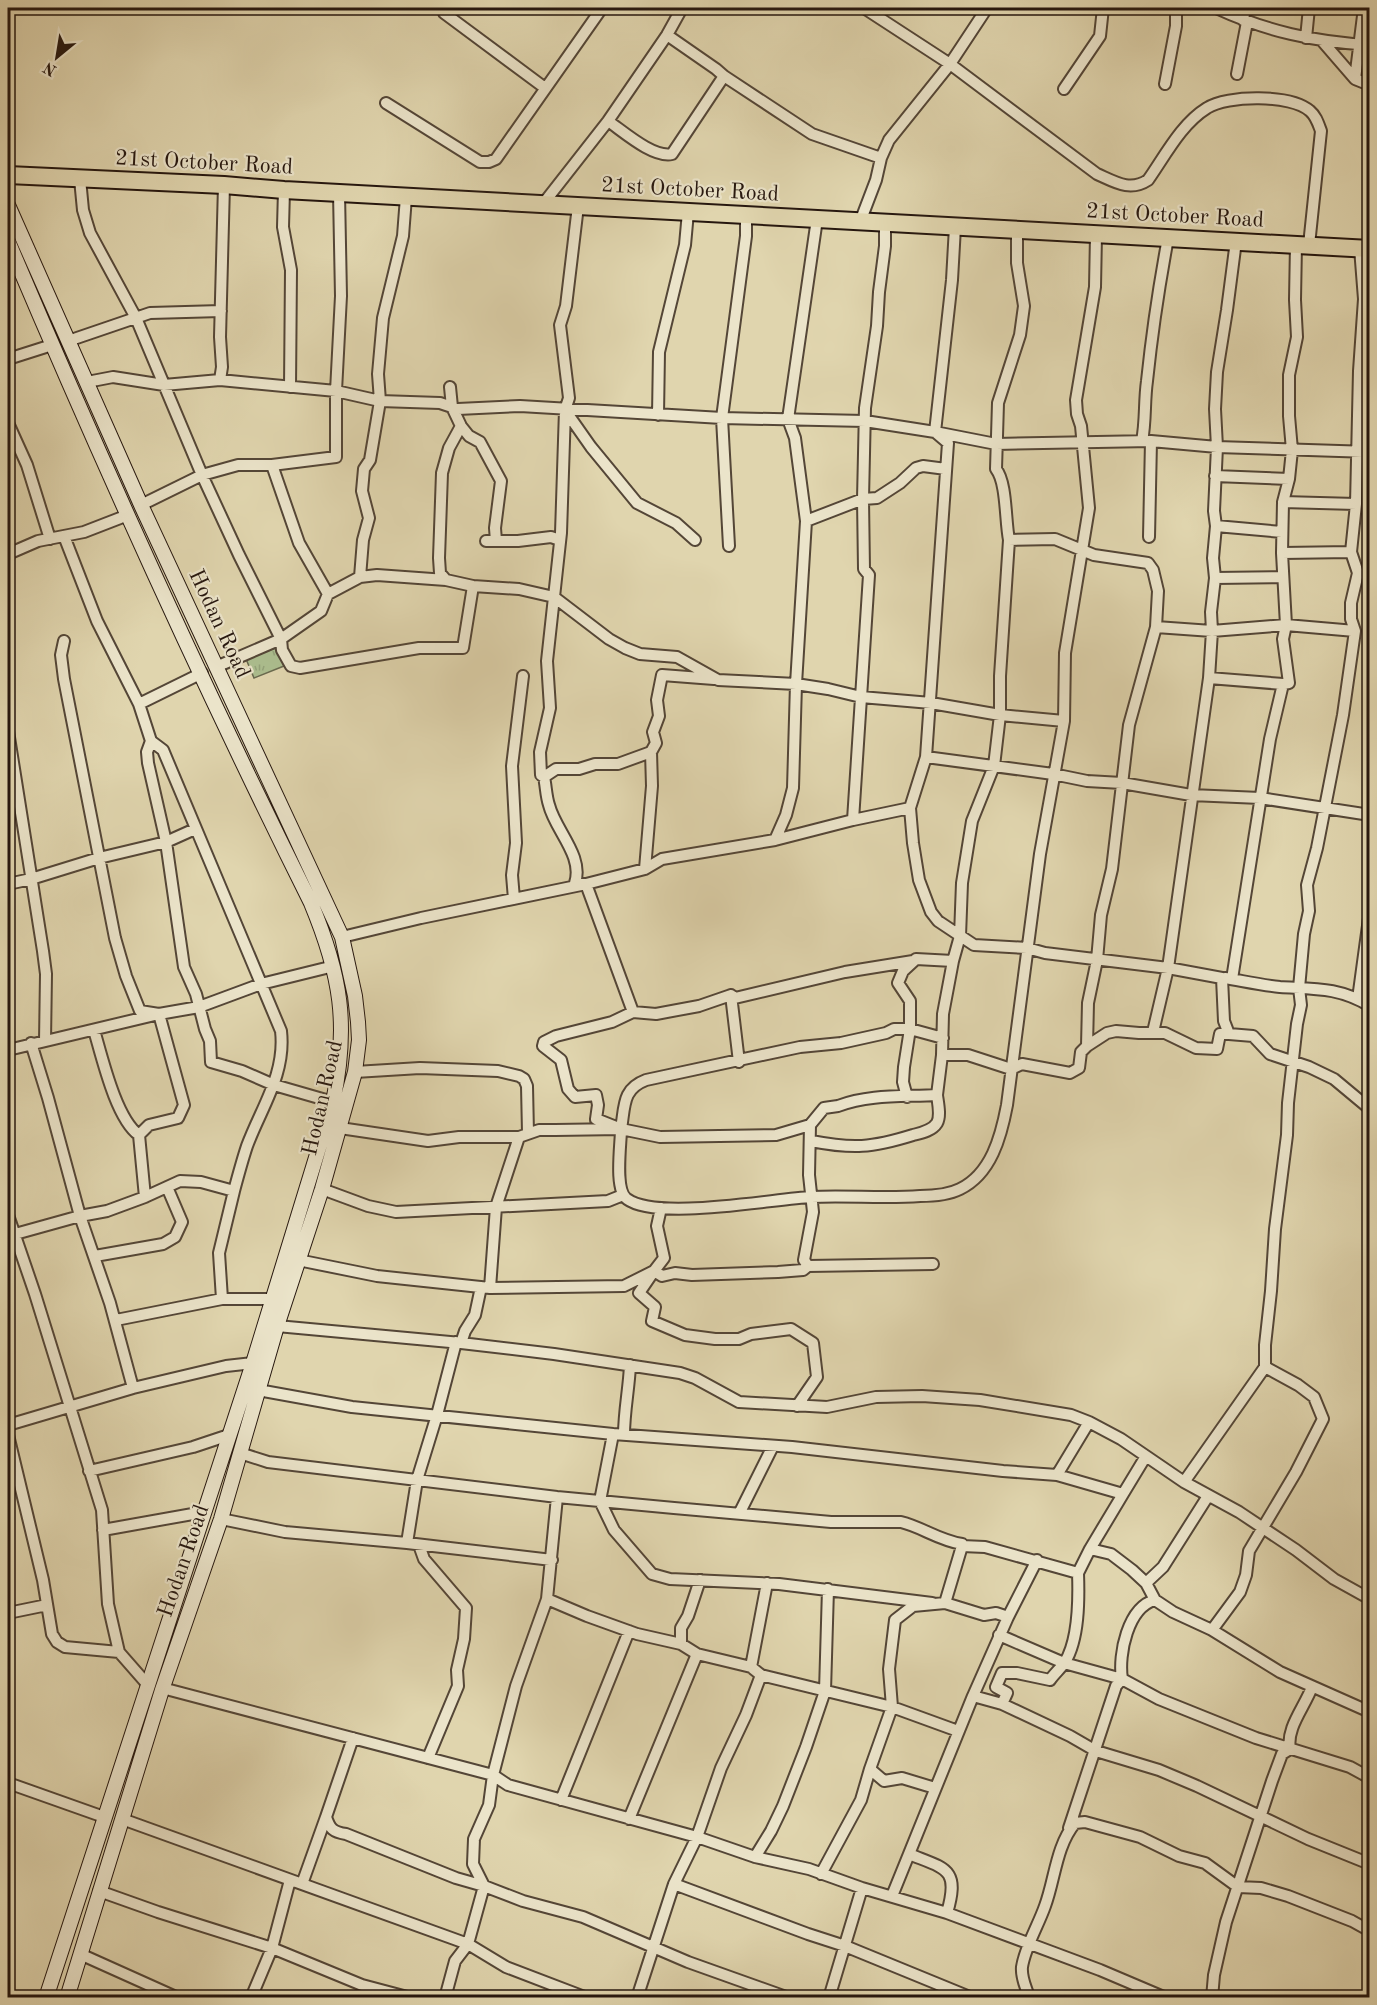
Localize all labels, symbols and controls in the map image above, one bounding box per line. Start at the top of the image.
north arrow [27,27,87,87]
text: N [41,58,60,78]
street label: 21st October Road [114,147,294,179]
street label: 21st October Road [600,174,780,206]
street label: 21st October Road [1085,200,1265,232]
street label: Hodan Road [184,566,254,682]
street label: Hodan Road [299,1038,347,1158]
street label: Hodan Road [154,1502,214,1620]

